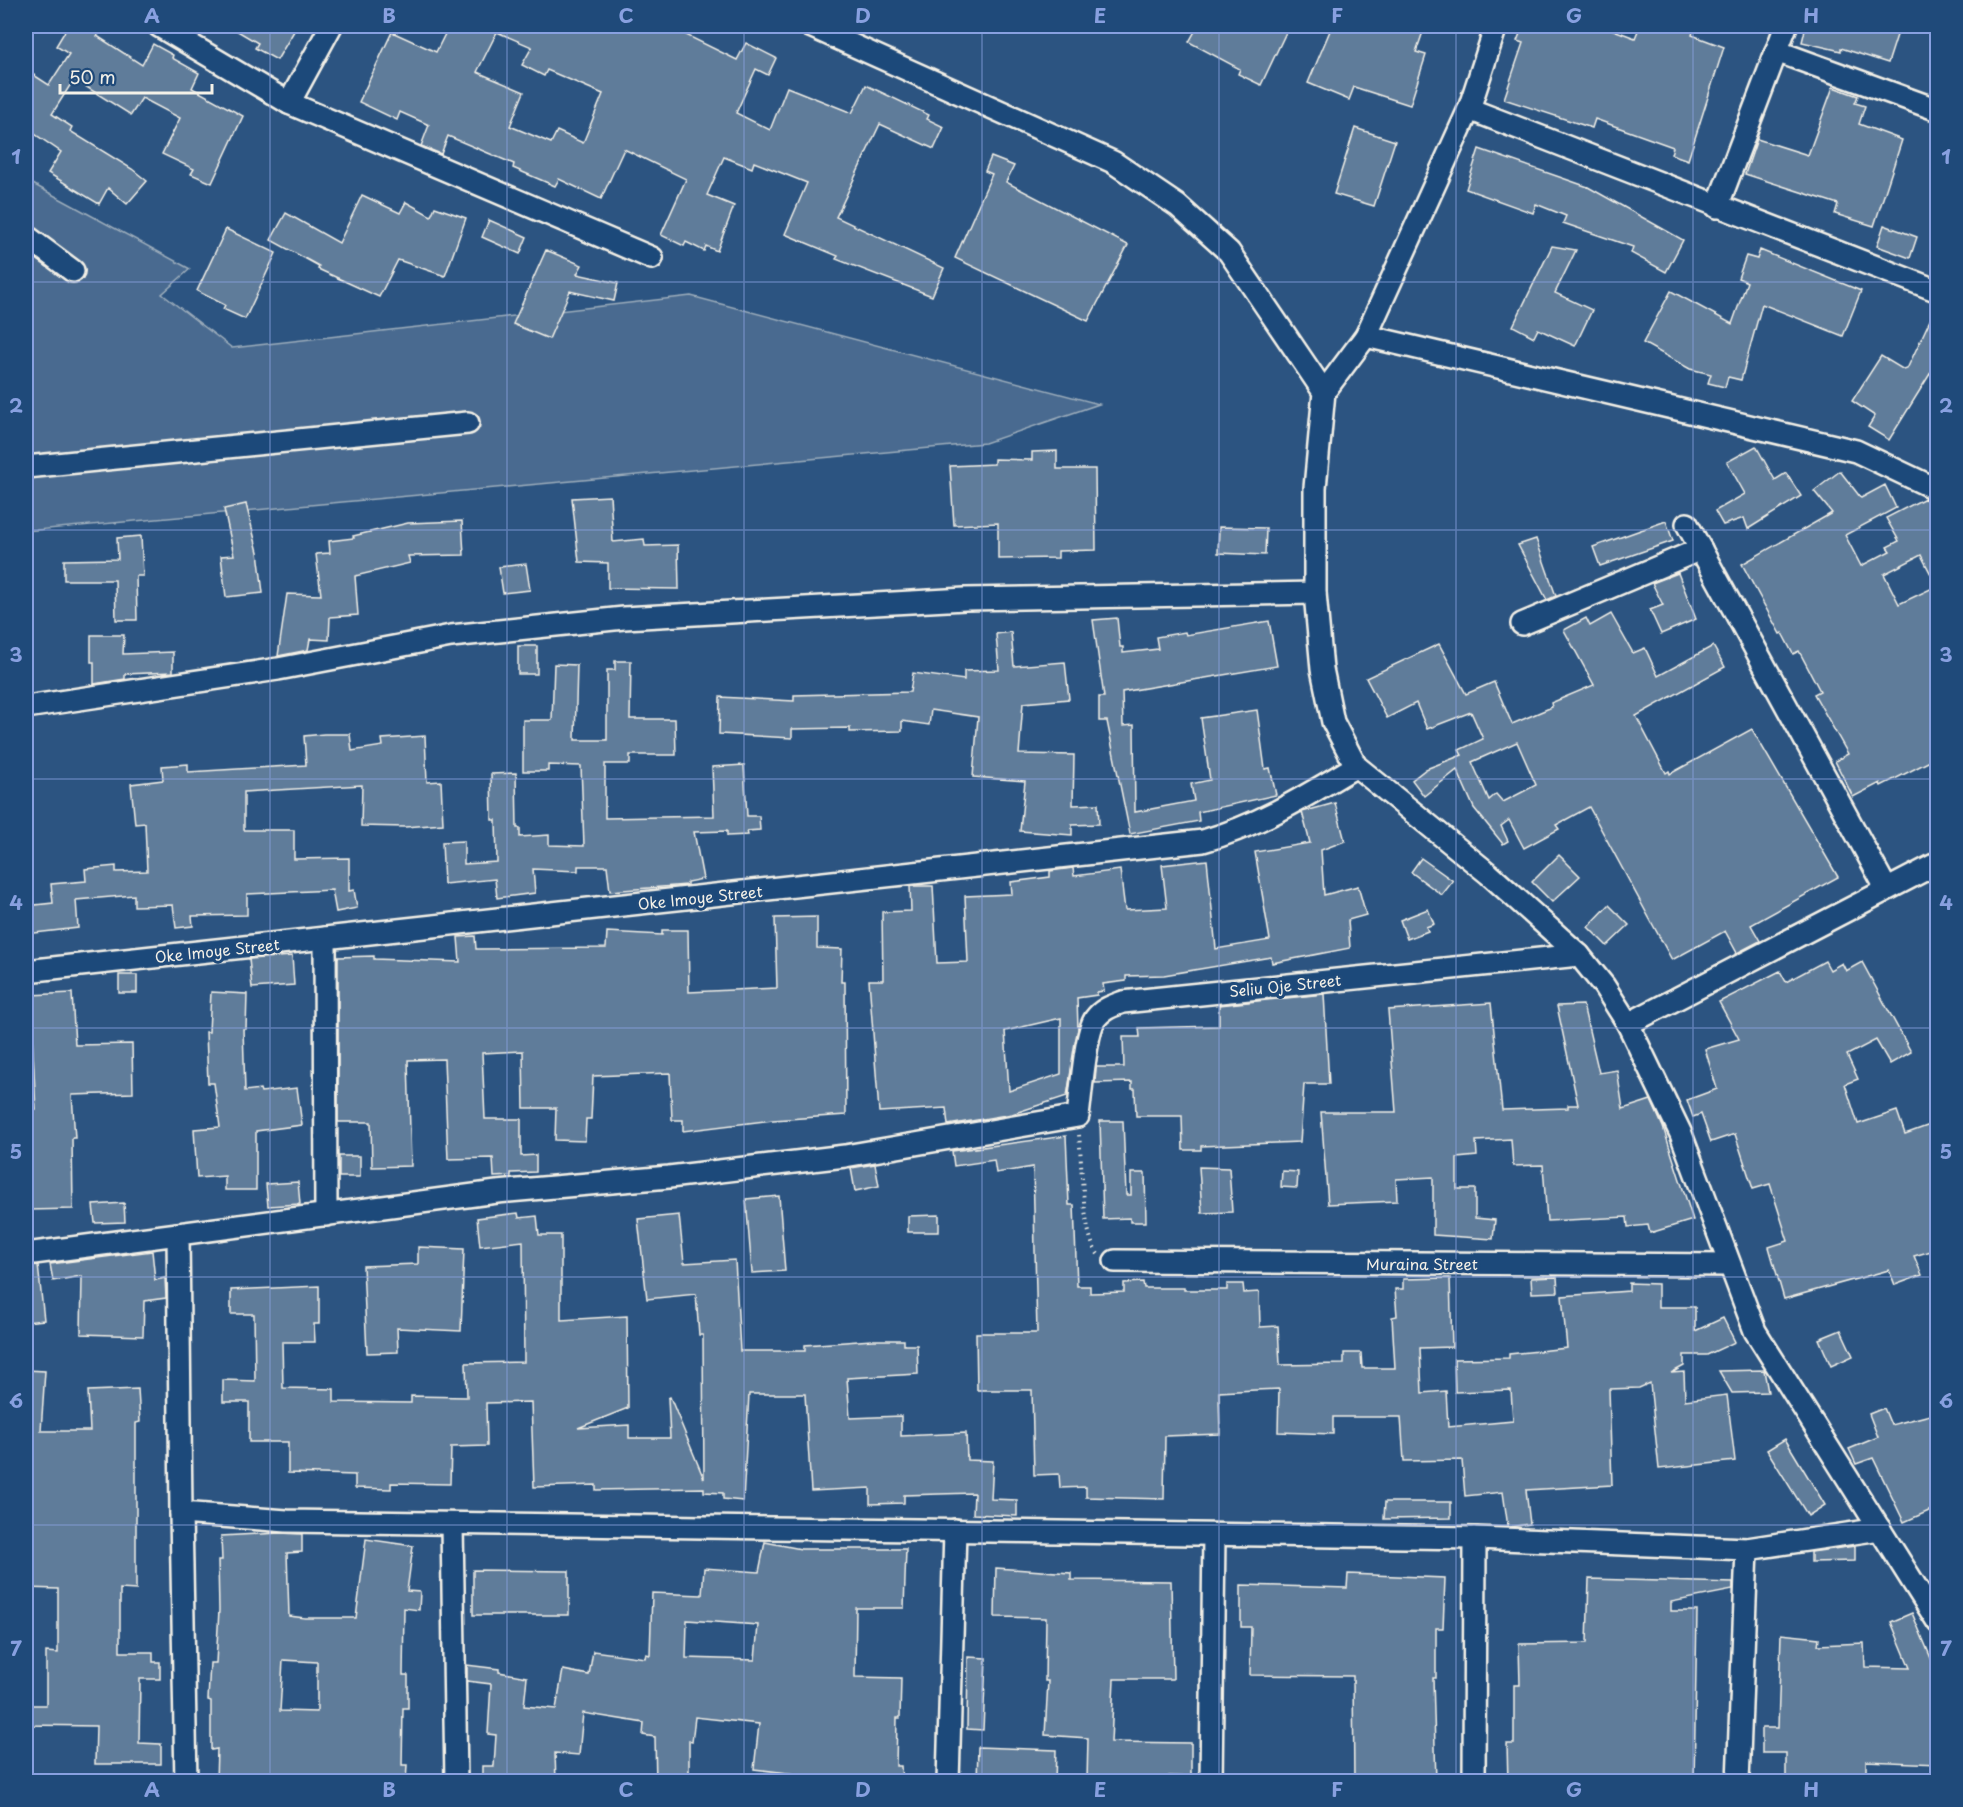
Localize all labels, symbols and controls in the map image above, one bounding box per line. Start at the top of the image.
text: A [144,0,160,30]
text: B [382,0,396,30]
text: C [618,0,634,30]
text: D [855,0,871,30]
text: E [1094,0,1106,30]
text: F [1331,0,1343,30]
text: G [1566,0,1582,30]
text: H [1803,0,1819,30]
scale bar [60,57,212,95]
text: 50 m [69,63,116,90]
text: 1 [11,141,21,171]
text: 1 [1941,141,1951,171]
text: 2 [9,390,23,420]
text: 2 [1939,390,1953,420]
text: 3 [9,639,23,669]
text: 3 [1939,639,1953,669]
street label: Oke Imoye Street [636,879,764,915]
text: 4 [9,887,23,917]
text: 4 [1939,887,1953,917]
street label: Oke Imoye Street [153,932,281,968]
street label: Seliu Oje Street [1228,968,1342,1002]
text: 5 [10,1136,22,1166]
text: 5 [1940,1136,1952,1166]
street label: Muraina Street [1366,1252,1478,1275]
text: 6 [9,1385,23,1415]
text: 6 [1939,1385,1953,1415]
text: 7 [10,1633,22,1663]
text: 7 [1940,1633,1952,1663]
text: A [144,1774,160,1804]
text: B [382,1774,396,1804]
text: C [618,1774,634,1804]
text: D [855,1774,871,1804]
text: E [1094,1774,1106,1804]
text: F [1331,1774,1343,1804]
text: G [1566,1774,1582,1804]
text: H [1803,1774,1819,1804]

